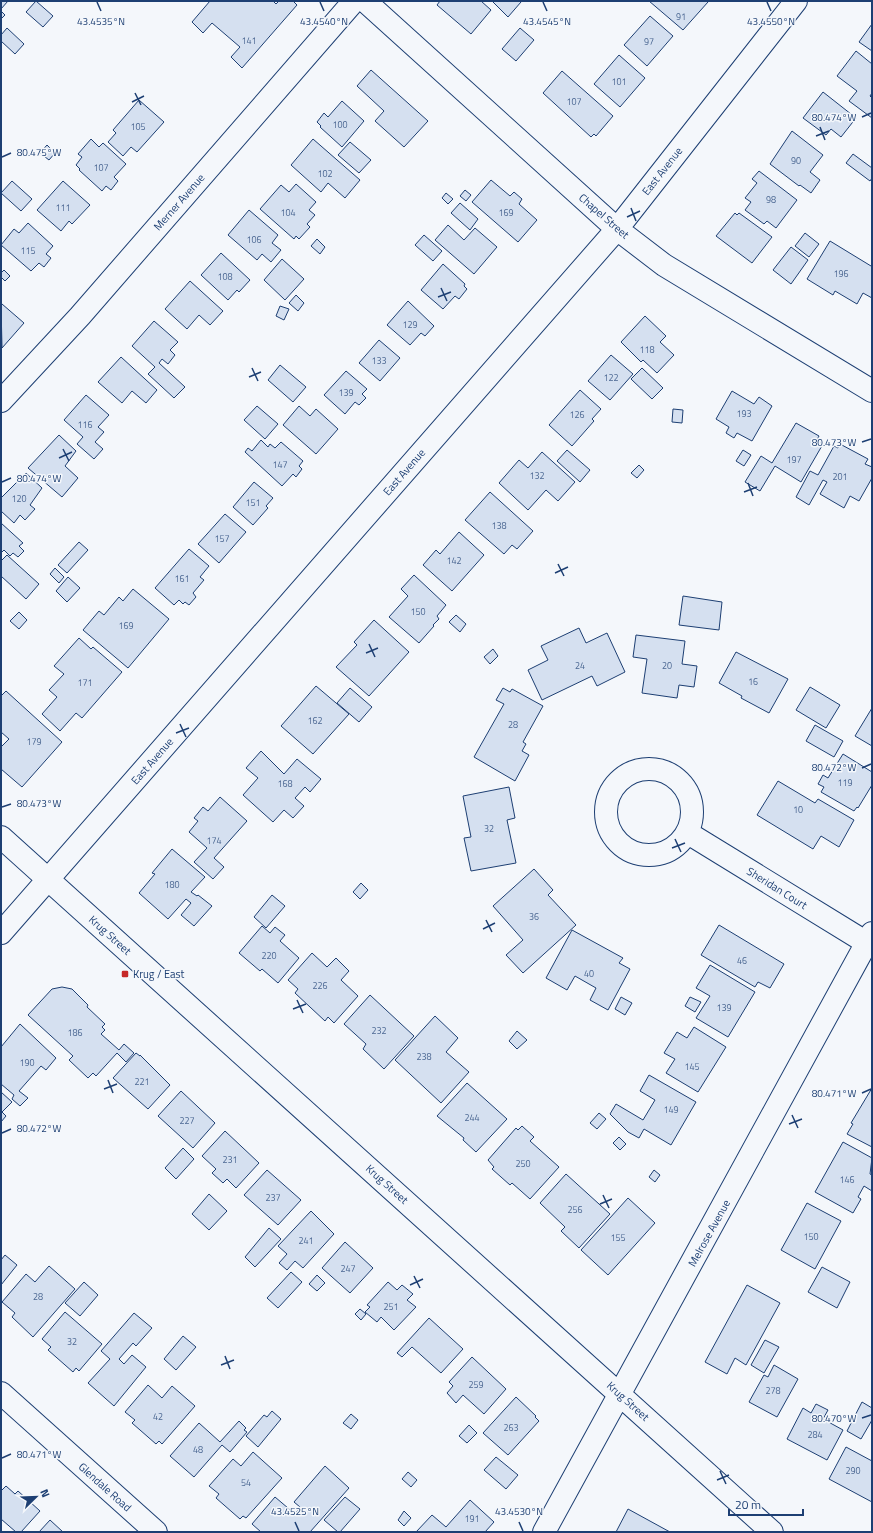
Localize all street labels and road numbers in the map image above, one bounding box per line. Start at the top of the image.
street label: East Avenue [638,143,686,199]
street label: Merner Avenue [150,170,208,234]
street label: Chapel Street [575,190,633,242]
street label: East Avenue [379,445,429,499]
street label: East Avenue [127,734,177,788]
street label: Sheridan Court [744,863,810,913]
street label: Krug Street [85,912,135,959]
street label: Krug Street [362,1161,412,1208]
street label: Melrose Avenue [684,1196,734,1269]
street label: Krug Street [603,1378,653,1425]
street label: Glendale Road [75,1459,135,1515]

